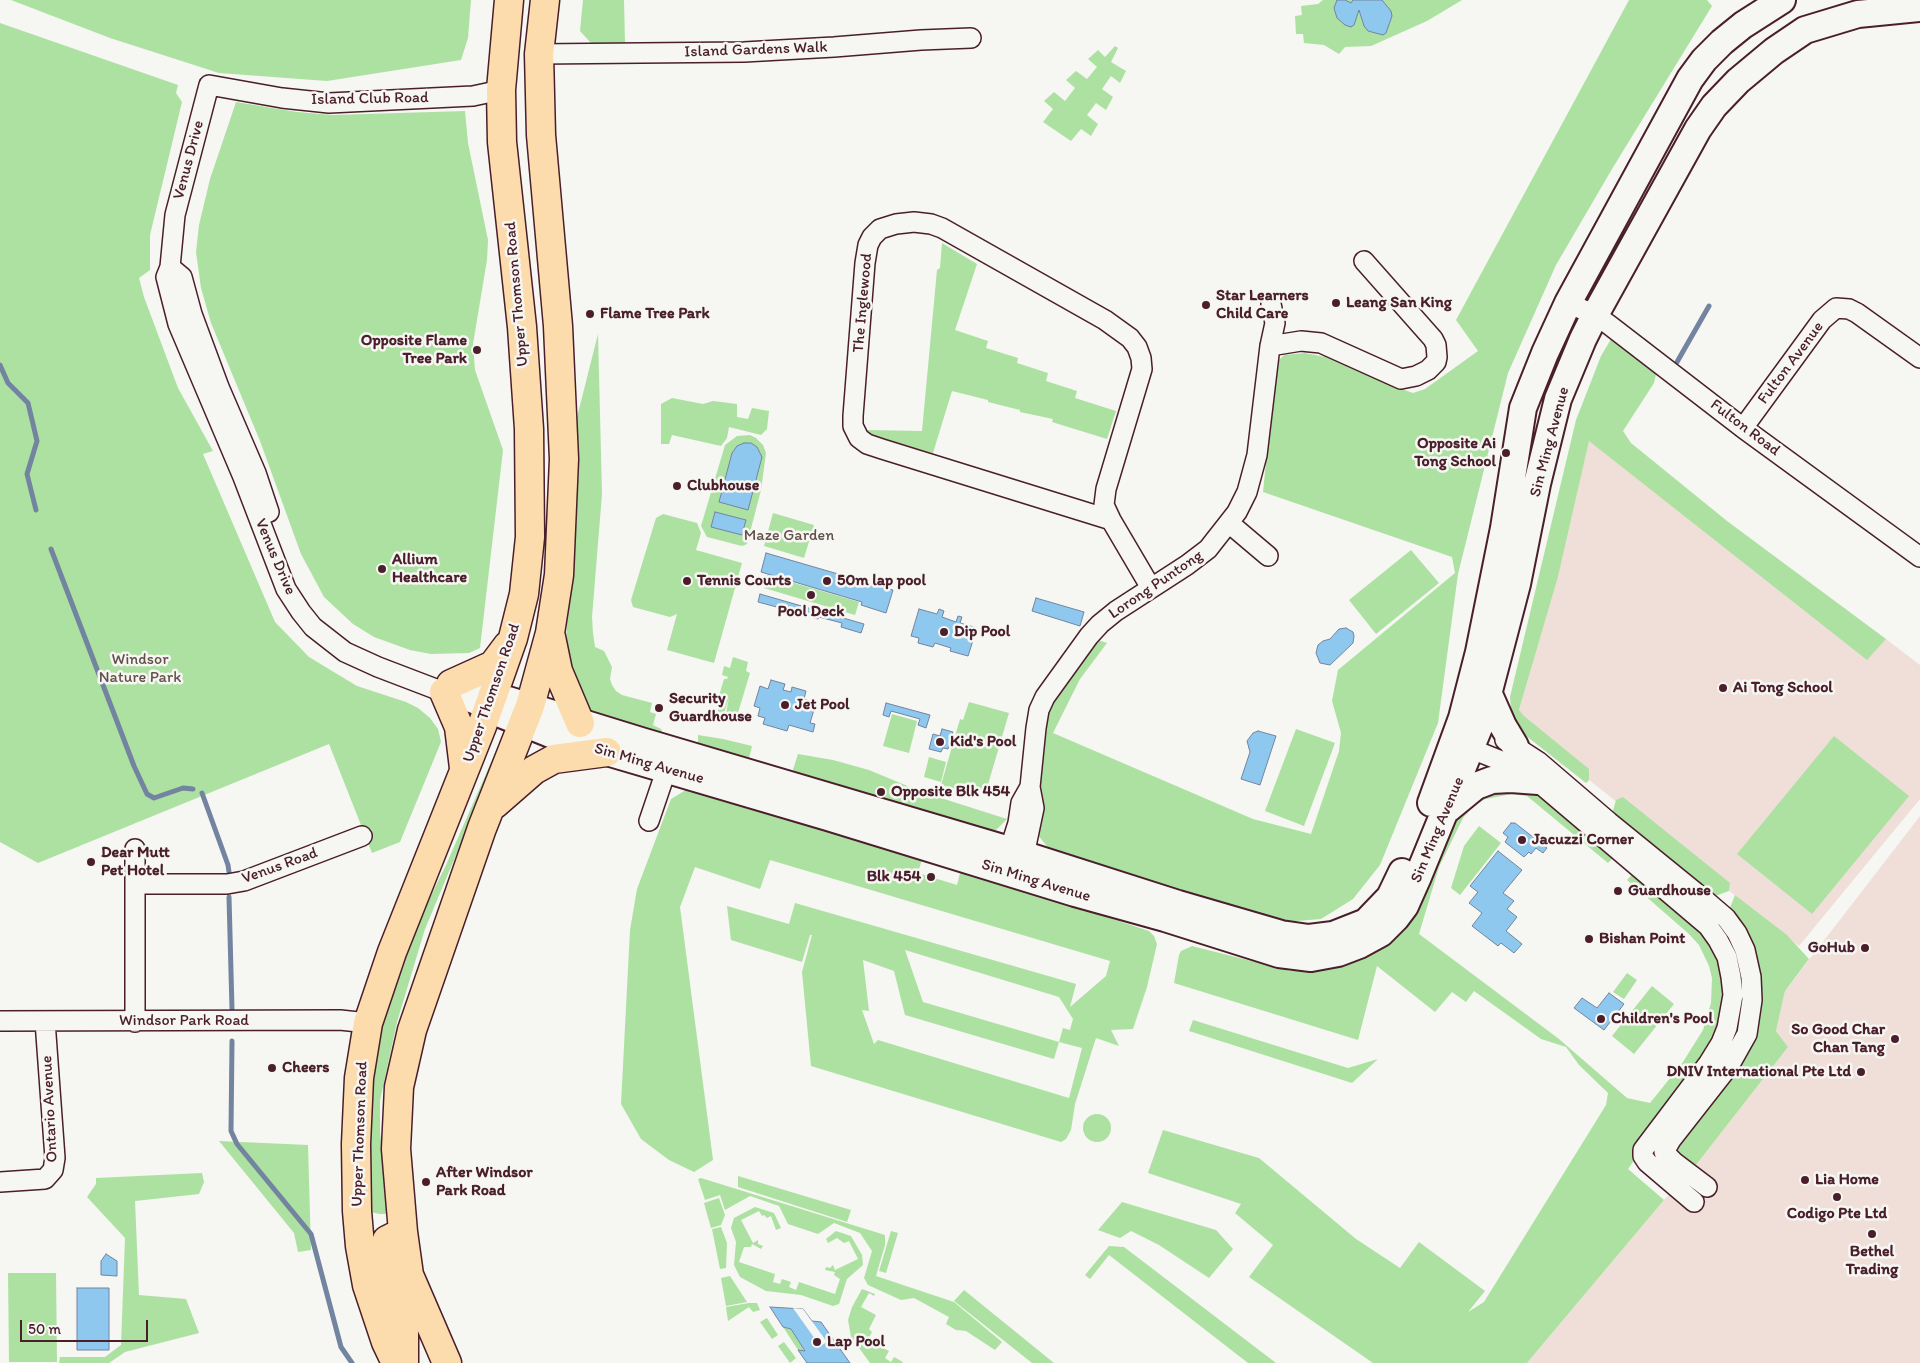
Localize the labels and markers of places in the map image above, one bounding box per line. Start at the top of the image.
place label: Star Learners Child Care [1216,286,1309,324]
place label: Leang San King [1346,293,1452,313]
marker: Leang San King [1330,297,1342,309]
marker: Star Learners Child Care [1200,299,1212,311]
place label: Flame Tree Park [600,304,710,324]
marker: Flame Tree Park [584,308,596,320]
place label: Opposite Flame Tree Park [361,331,467,369]
marker: Opposite Flame Tree Park [471,344,483,356]
place label: Opposite Ai Tong School [1414,434,1496,472]
marker: Opposite Ai Tong School [1500,447,1512,459]
place label: Clubhouse [687,476,759,496]
marker: Clubhouse [671,480,683,492]
place label: Allium Healthcare [392,550,467,588]
marker: Allium Healthcare [376,563,388,575]
place label: Tennis Courts [697,571,791,591]
place label: 50m lap pool [837,571,926,591]
marker: Tennis Courts [681,575,693,587]
marker: 50m lap pool [821,575,833,587]
marker: Pool Deck [805,589,817,601]
place label: Pool Deck [778,602,844,622]
place label: Dip Pool [954,622,1010,642]
marker: Dip Pool [938,626,950,638]
place label: Ai Tong School [1733,678,1833,698]
marker: Ai Tong School [1717,682,1729,694]
place label: Security Guardhouse [669,689,752,727]
place label: Jet Pool [795,695,850,715]
marker: Jet Pool [779,699,791,711]
marker: Security Guardhouse [653,702,665,714]
place label: Kid's Pool [950,732,1016,752]
marker: Kid's Pool [934,736,946,748]
place label: Opposite Blk 454 [891,782,1010,802]
marker: Opposite Blk 454 [875,786,887,798]
place label: Jacuzzi Corner [1532,830,1634,850]
marker: Jacuzzi Corner [1516,834,1528,846]
place label: Dear Mutt Pet Hotel [101,843,170,881]
marker: Dear Mutt Pet Hotel [85,856,97,868]
place label: Blk 454 [867,867,921,887]
marker: Blk 454 [925,871,937,883]
place label: Guardhouse [1628,881,1711,901]
marker: Guardhouse [1612,885,1624,897]
place label: Bishan Point [1599,929,1685,949]
marker: Bishan Point [1583,933,1595,945]
place label: GoHub [1808,938,1855,958]
marker: GoHub [1859,942,1871,954]
place label: Children's Pool [1611,1009,1713,1029]
marker: Children's Pool [1595,1013,1607,1025]
place label: So Good Char Chan Tang [1791,1020,1885,1058]
marker: So Good Char Chan Tang [1889,1033,1901,1045]
place label: Cheers [282,1058,329,1078]
marker: Cheers [266,1062,278,1074]
place label: DNIV International Pte Ltd [1666,1062,1851,1082]
marker: DNIV International Pte Ltd [1855,1066,1867,1078]
place label: After Windsor Park Road [436,1163,533,1201]
place label: Lia Home [1815,1170,1879,1190]
marker: Lia Home [1799,1174,1811,1186]
marker: After Windsor Park Road [420,1176,432,1188]
marker: Codigo Pte Ltd [1831,1191,1843,1203]
place label: Codigo Pte Ltd [1787,1204,1887,1224]
marker: Bethel Trading [1866,1228,1878,1240]
place label: Bethel Trading [1846,1242,1898,1280]
place label: Lap Pool [827,1332,885,1352]
marker: Lap Pool [811,1336,823,1348]

